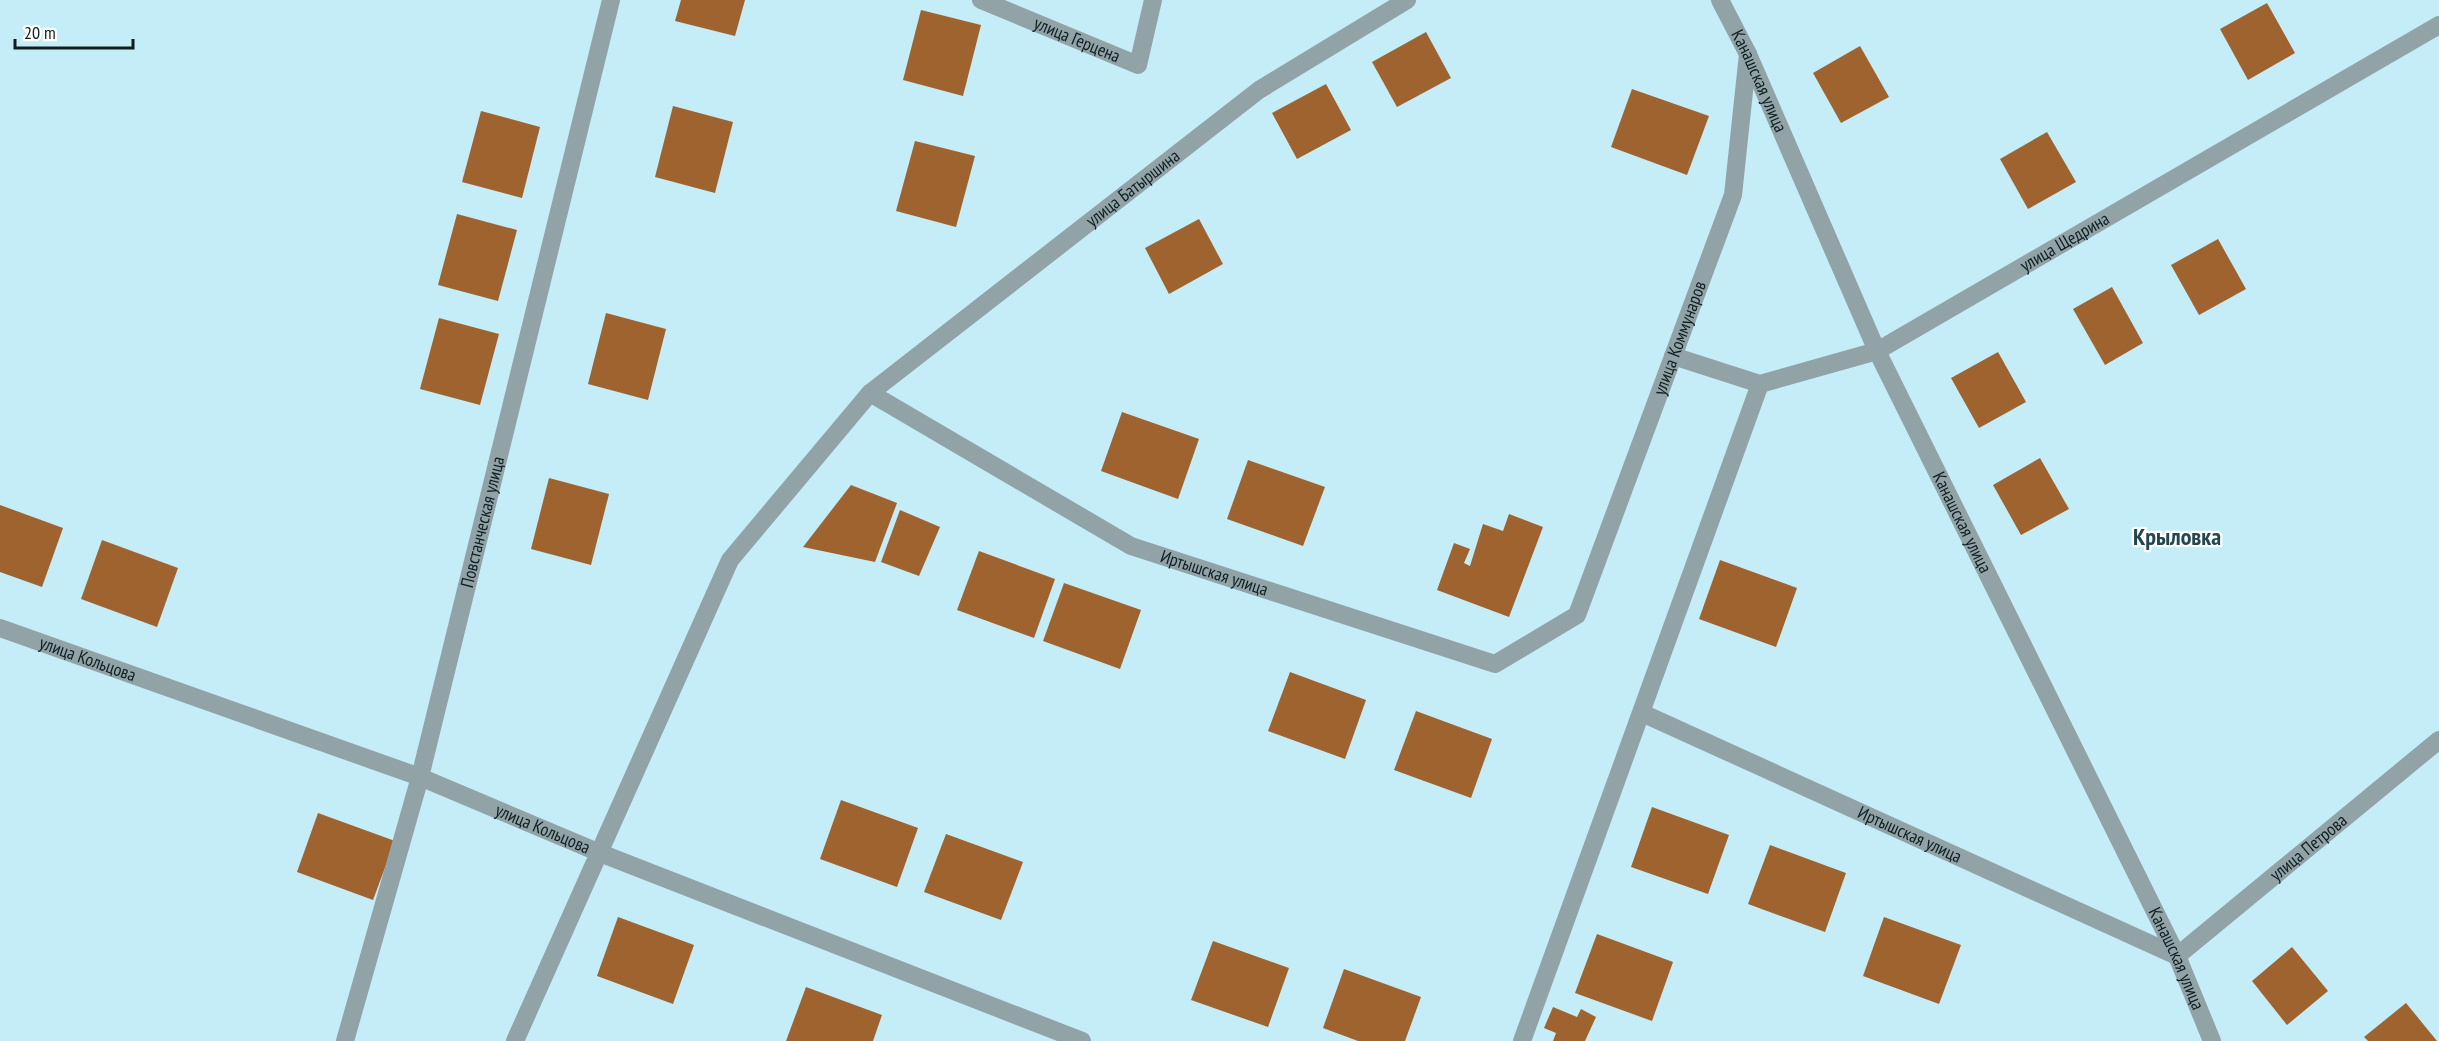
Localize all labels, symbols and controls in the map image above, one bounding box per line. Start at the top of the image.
street label: улица Герцена [1031,11,1124,67]
scale bar [15,12,134,50]
text: 20 m [24,21,56,44]
street label: Канашская улица [1726,26,1793,136]
street label: улица Батыршина [1081,144,1184,232]
street label: улица Щедрина [2016,207,2113,277]
street label: улица Коммунаров [1648,278,1711,398]
street label: Повстанческая улица [455,454,509,590]
street label: Канашская улица [1928,468,1997,577]
district label: Крыловка [2133,521,2221,552]
street label: Иртышская улица [1158,544,1271,601]
street label: улица Кольцова [36,631,139,686]
street label: улица Кольцова [492,798,594,859]
street label: Иртышская улица [1854,801,1966,868]
street label: улица Петрова [2265,809,2352,886]
street label: Канашская улица [2144,903,2210,1013]

